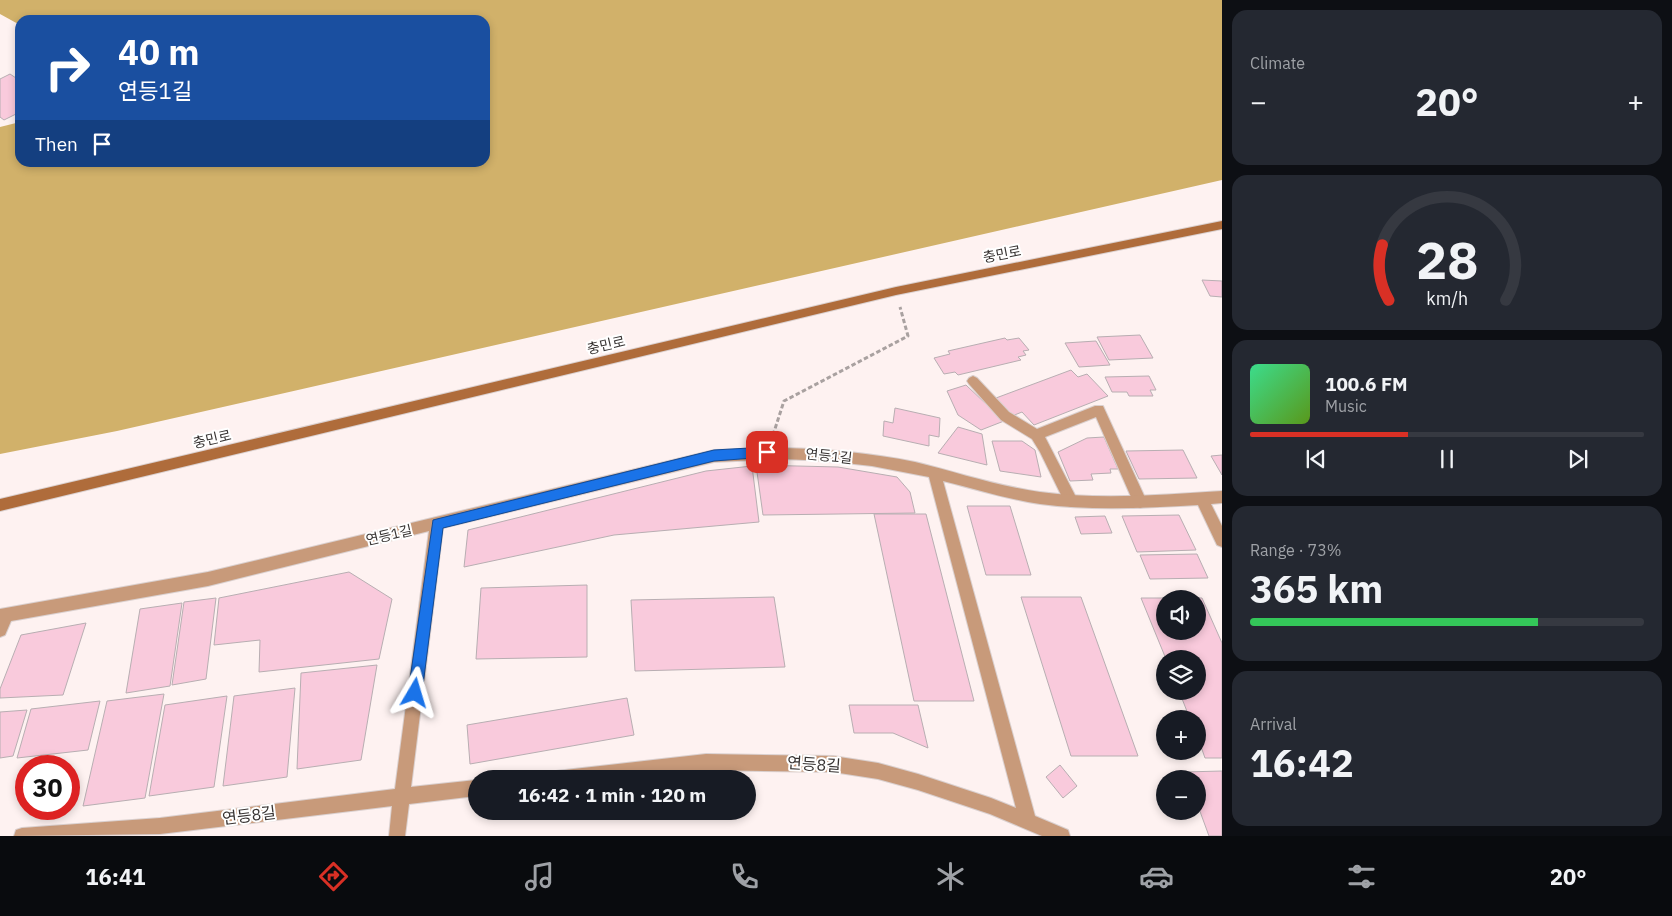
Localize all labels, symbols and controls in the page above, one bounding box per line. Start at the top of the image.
text: 40 m [118,29,200,75]
icon: right [35,35,100,100]
text: Climate [1250,53,1305,73]
text: 연등1길 [118,76,192,105]
text: 20° [1415,77,1479,126]
text: − [1250,83,1267,120]
text: + [1627,83,1644,120]
icon: arrive [88,130,116,158]
text: Then [35,132,78,156]
text: 28 [1416,226,1478,293]
street label: 충민로 [981,241,1023,267]
text: km/h [1426,287,1468,310]
street label: 충민로 [585,332,627,358]
text: 100.6 FM [1325,372,1408,396]
text: Music [1325,396,1367,416]
street label: 충민로 [191,426,233,452]
pin [746,431,788,473]
icon: arrive [753,438,781,466]
street label: 연등1길 [805,445,853,467]
icon: previous [1302,445,1330,473]
icon: pause [1433,445,1461,473]
icon: next [1564,445,1592,473]
street label: 연등1길 [364,521,414,549]
text: Range · 73% [1250,540,1342,560]
text: 365 km [1250,564,1383,613]
map controls [1156,590,1206,820]
button: sound [1156,590,1206,640]
button: layers [1156,650,1206,700]
position arrow [388,666,440,718]
button: + [1156,710,1206,760]
text: Arrival [1250,714,1297,734]
text: 16:42 [1250,738,1354,787]
street label: 연등8길 [786,752,842,776]
speed limit sign: 30 [15,755,80,820]
button: − [1156,770,1206,820]
text: 16:42 · 1 min · 120 m [518,783,706,807]
street label: 연등8길 [221,802,277,828]
icon: directions [316,859,351,894]
icon: music [522,859,557,894]
icon: phone [727,859,762,894]
icon: climate [933,859,968,894]
icon: car [1139,859,1174,894]
icon: filters [1344,859,1379,894]
text: 16:41 [85,862,145,891]
text: 20° [1550,862,1587,891]

